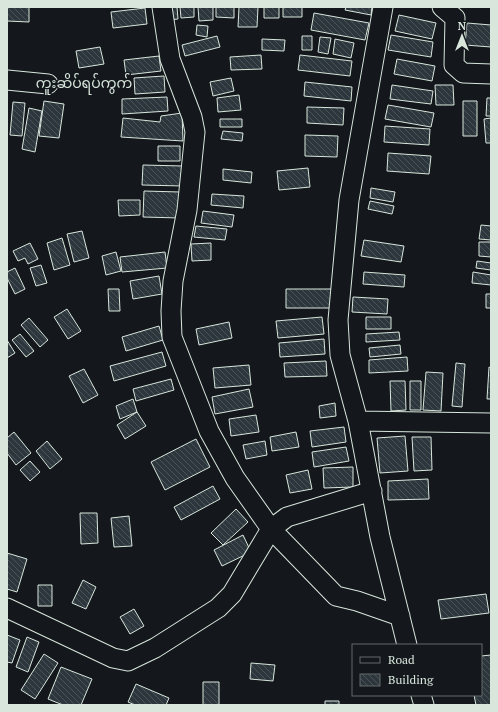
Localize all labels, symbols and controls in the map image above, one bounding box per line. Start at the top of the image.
north arrow [442,16,482,56]
text: N [458,19,467,33]
district label: ကူးဆိပ်ရပ်ကွက် [36,73,132,95]
legend [352,644,482,696]
text: Road [388,652,415,667]
text: Building [388,672,434,687]

